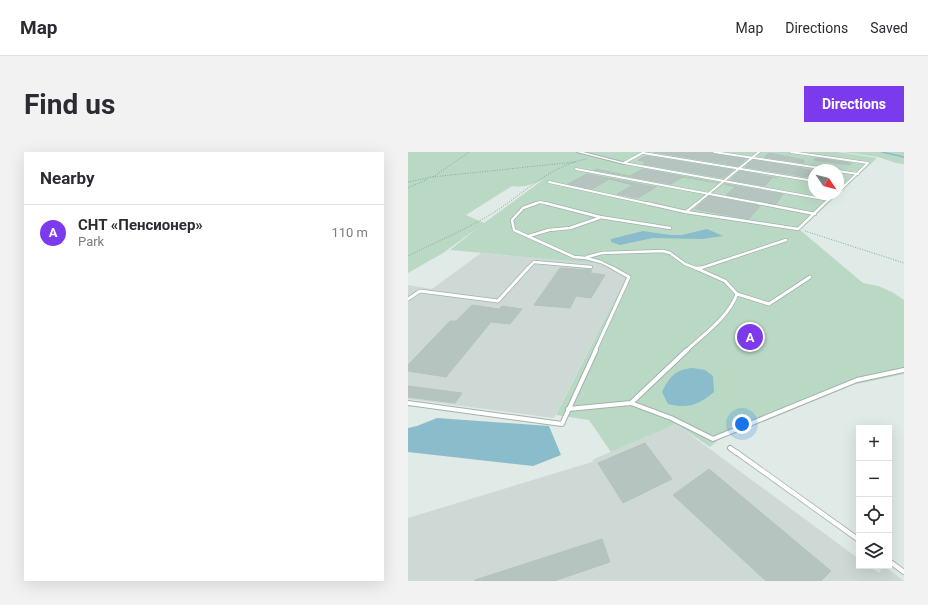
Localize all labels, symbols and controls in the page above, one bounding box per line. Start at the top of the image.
text: Map [20,16,58,39]
text: Map [736,20,763,36]
text: Directions [785,20,848,36]
text: Saved [870,20,908,36]
button: Directions [804,86,904,122]
text: Find us [24,88,115,121]
north arrow [808,164,844,200]
text: Nearby [40,168,95,188]
text: СНТ «Пенсионер» [78,216,203,234]
text: A [49,225,57,240]
text: 110 m [331,225,368,240]
text: Park [78,234,104,249]
pin: A [737,322,763,352]
your location [732,414,752,434]
map controls [856,425,892,569]
button: + [856,425,892,461]
button: − [856,461,892,497]
button: locate [856,497,892,533]
button: layers [856,533,892,569]

